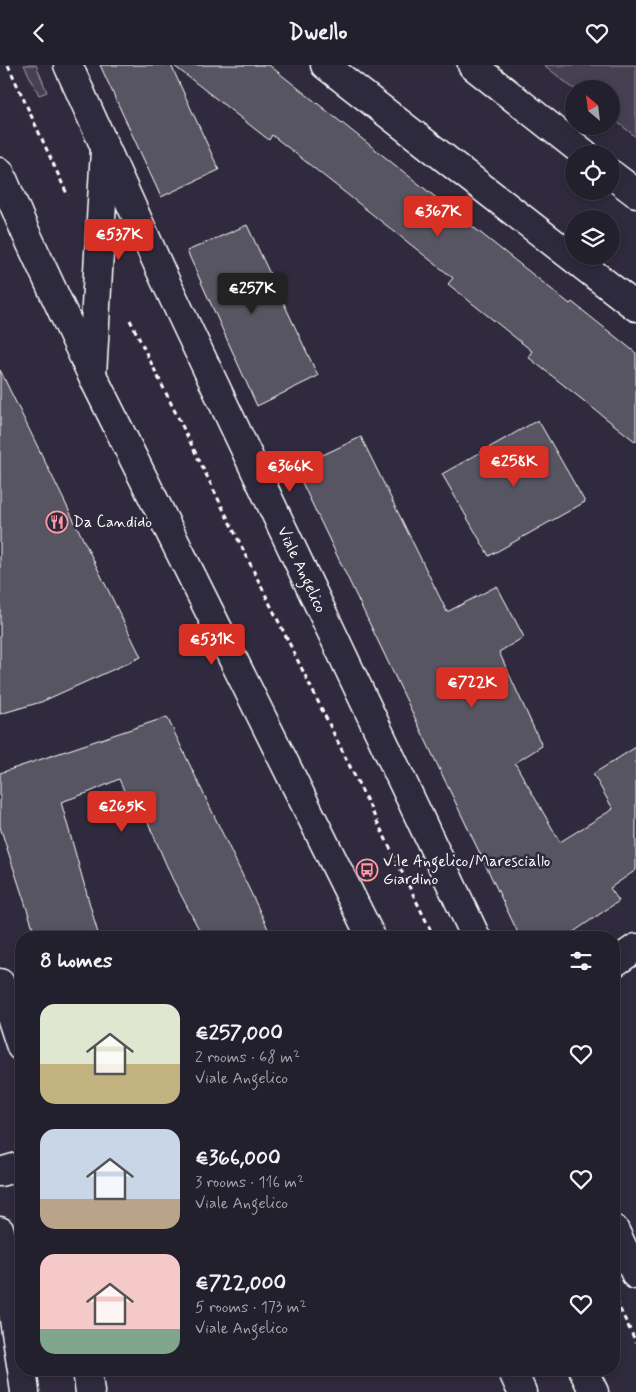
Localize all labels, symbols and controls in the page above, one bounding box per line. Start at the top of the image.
icon: back [25,19,53,47]
text: Dwello [288,19,348,47]
icon: heart [583,19,611,47]
north arrow [565,80,620,135]
map controls [565,80,620,265]
button: locate [565,145,620,200]
pin: €367K [403,195,473,238]
text: €367K [415,201,461,222]
button: layers [565,210,620,265]
pin: €537K [84,219,154,261]
text: €537K [95,224,143,245]
pin: €257K [217,273,287,315]
text: €257K [228,278,276,299]
pin: €258K [479,445,549,488]
pin: €366K [255,451,325,493]
text: €258K [491,451,537,472]
text: €366K [267,456,313,477]
restaurant icon: Da Candido [45,510,69,534]
place label: Da Candido [73,512,152,533]
street label: Viale Angelico [273,523,331,616]
pin: €531K [177,623,247,666]
text: €531K [190,629,234,650]
pin: €722K [437,667,507,709]
text: €722K [447,672,497,693]
pin: €265K [87,791,157,833]
text: €265K [98,796,146,817]
place label: V.le Angelico/Maresciallo Giardino [383,851,550,890]
bus stop icon: V.le Angelico/Maresciallo Giardino [355,858,379,882]
text: 8 homes [40,947,112,975]
icon: filters [567,947,595,975]
text: €257,000 [195,1019,283,1047]
icon: home [80,1024,140,1084]
icon: heart [567,1040,595,1068]
text: 2 rooms · 68 m² [195,1047,300,1068]
text: Viale Angelico [195,1068,288,1089]
text: €366,000 [195,1144,281,1172]
icon: home [80,1149,140,1209]
icon: heart [567,1165,595,1193]
text: 3 rooms · 116 m² [195,1172,304,1193]
text: Viale Angelico [195,1193,288,1214]
text: €722,000 [195,1269,286,1297]
icon: home [80,1274,140,1334]
icon: heart [567,1290,595,1318]
text: 5 rooms · 173 m² [195,1297,307,1318]
text: Viale Angelico [195,1318,288,1339]

